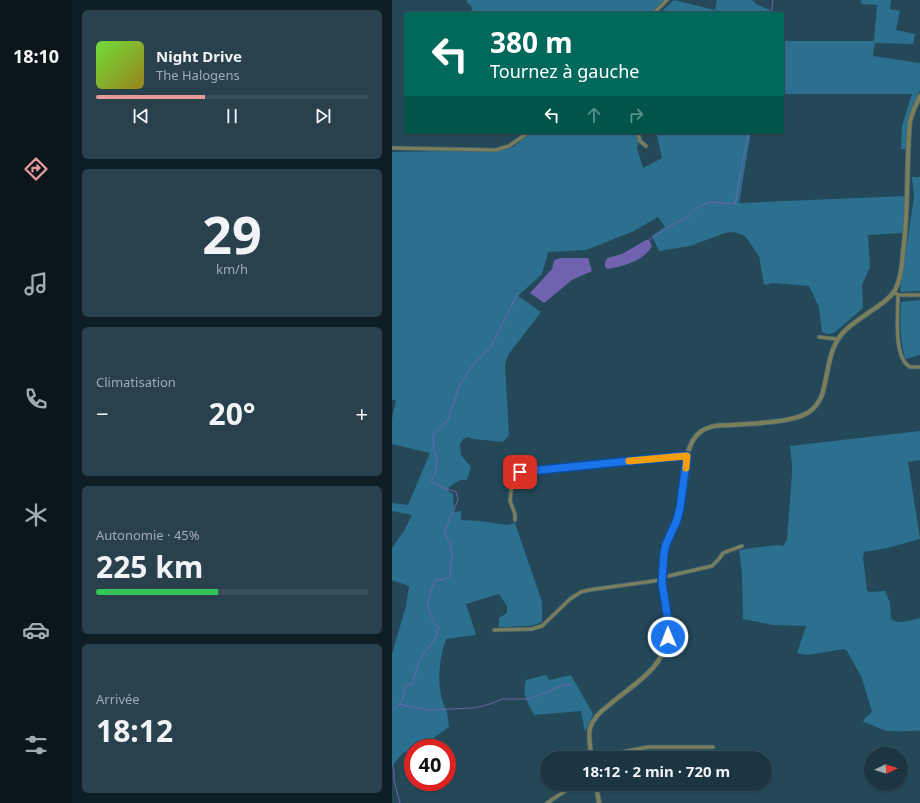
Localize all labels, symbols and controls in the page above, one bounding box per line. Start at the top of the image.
text: 380 m [490,23,573,61]
icon: left [424,28,476,80]
text: 18:10 [13,44,59,68]
text: Night Drive [156,46,242,66]
text: Tournez à gauche [490,59,639,83]
text: The Halogens [156,66,240,84]
icon: left [541,104,563,126]
icon: ahead [583,104,605,126]
icon: right [625,104,647,126]
icon: previous [130,105,152,127]
icon: pause [221,105,243,127]
icon: next [312,105,334,127]
icon: directions [22,155,50,183]
text: 29 [202,198,262,269]
text: km/h [216,260,248,278]
icon: music [22,270,50,298]
text: Climatisation [96,373,176,391]
icon: phone [22,385,50,413]
text: 20° [208,393,256,434]
text: − [96,398,109,428]
text: + [355,398,368,428]
pin [503,455,537,489]
icon: arrive [509,461,531,483]
icon: climate [22,501,50,529]
text: Autonomie · 45% [96,526,200,544]
text: 225 km [96,546,203,587]
icon: car [22,616,50,644]
position arrow [647,616,689,658]
text: Arrivée [96,690,140,708]
text: 18:12 [96,710,173,751]
icon: filters [22,731,50,759]
speed limit sign: 40 [404,739,456,791]
north arrow [864,747,908,791]
map controls [864,747,908,791]
text: 18:12 · 2 min · 720 m [582,761,730,781]

